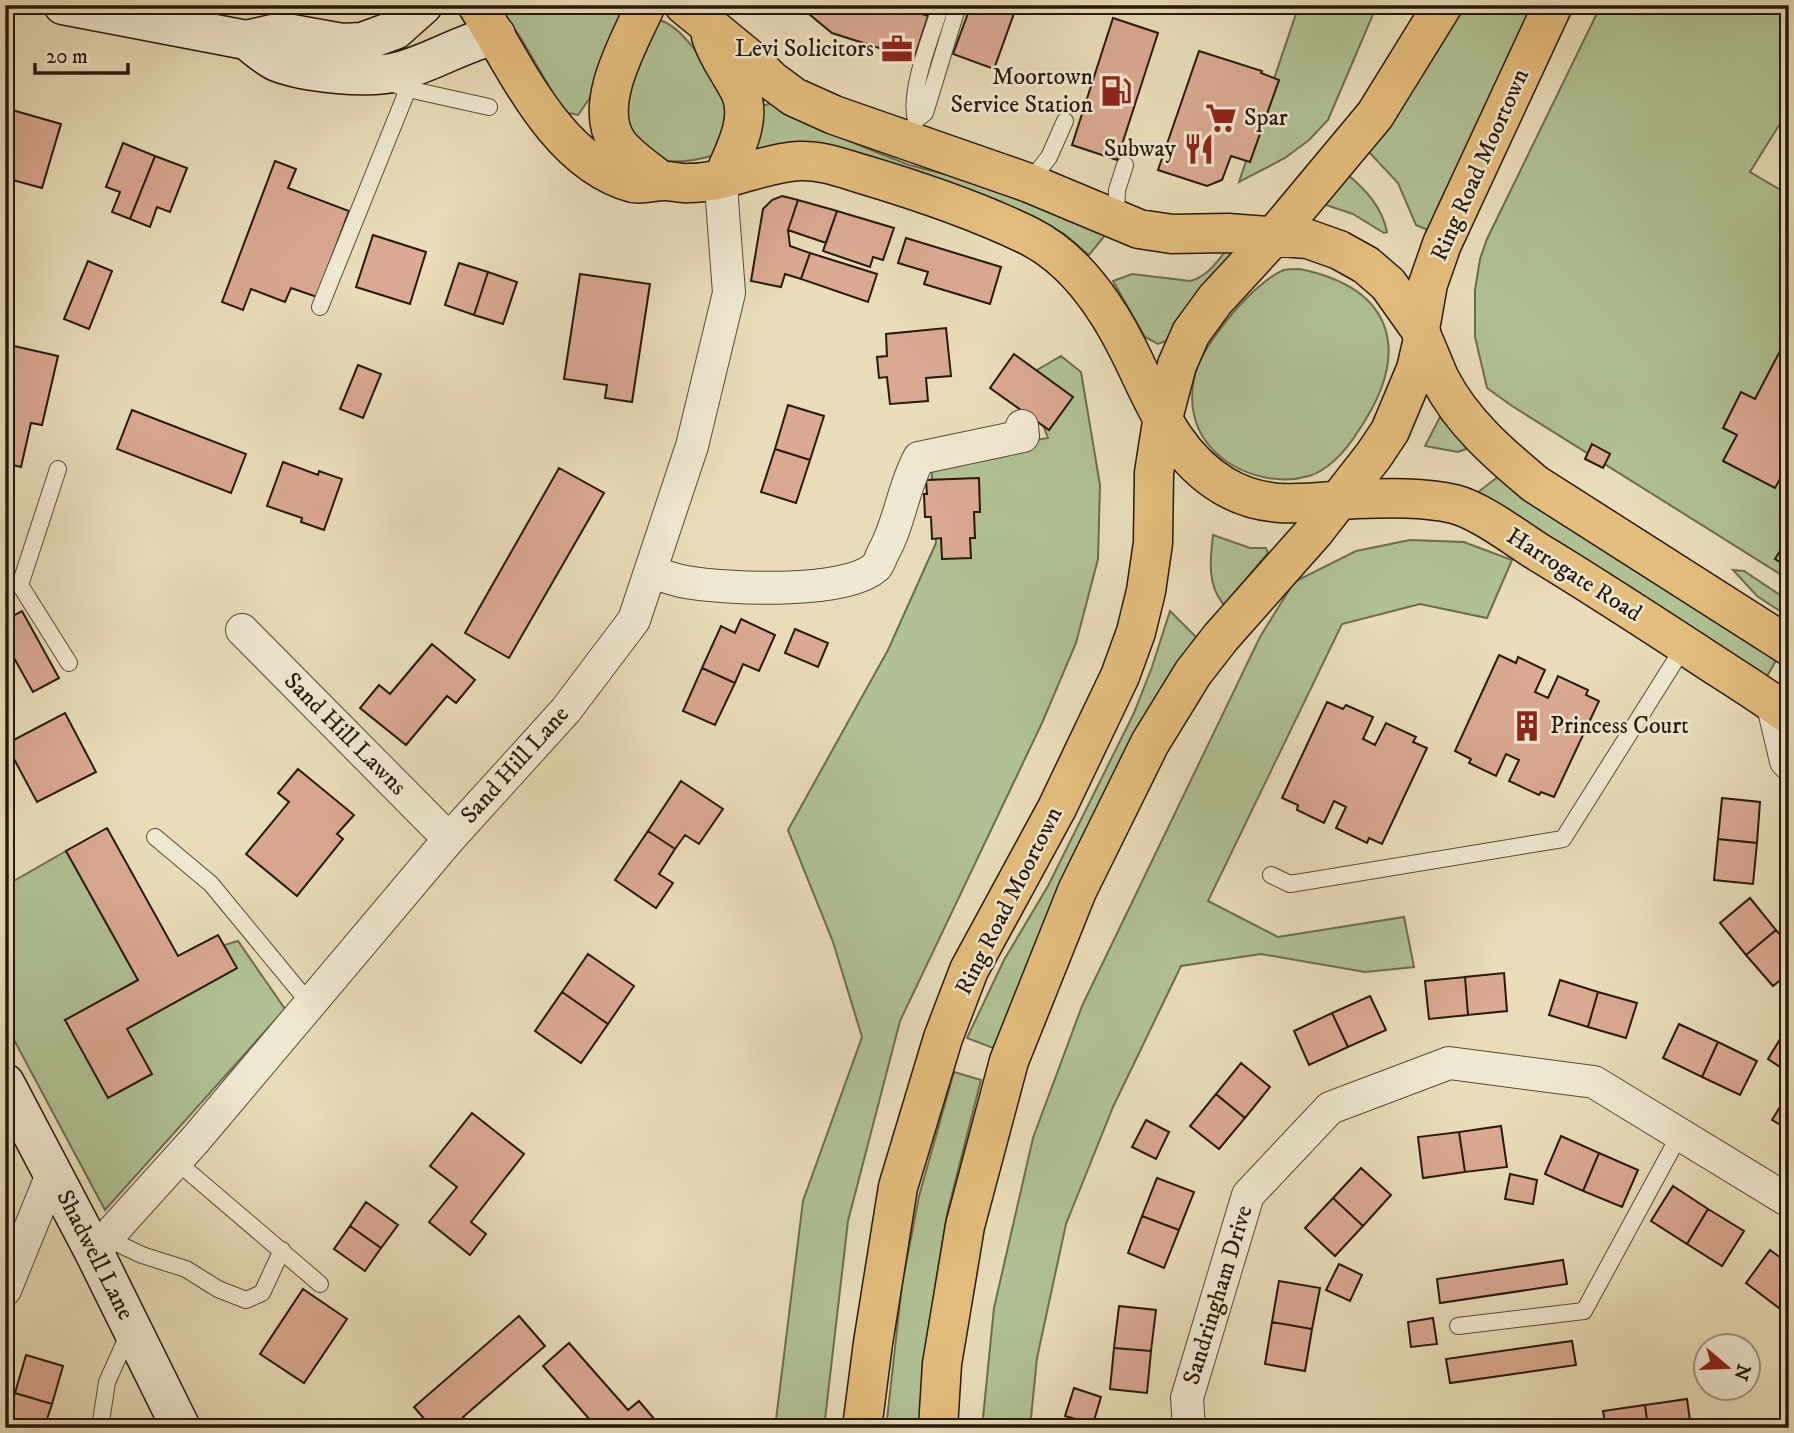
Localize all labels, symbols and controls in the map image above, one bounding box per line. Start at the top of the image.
scale bar [35,32,128,76]
office icon: Levi Solicitors [880,32,914,66]
place label: Levi Solicitors [735,34,874,64]
text: 20 m [46,44,88,70]
place label: Moortown Service Station [950,62,1093,120]
street label: Ring Road Moortown [1424,64,1536,266]
fuel station icon: Moortown Service Station [1099,74,1133,108]
supermarket icon: Spar [1204,101,1238,135]
place label: Spar [1244,103,1288,133]
restaurant icon: Subway [1182,132,1216,166]
place label: Subway [1104,134,1177,164]
street label: Harrogate Road [1501,521,1647,629]
street label: Sand Hill Lawns [277,666,413,802]
street label: Sand Hill Lane [454,700,576,830]
building icon: Princess Court [1510,709,1544,743]
place label: Princess Court [1550,711,1689,741]
street label: Ring Road Moortown [949,801,1070,1000]
street label: Shadwell Lane [49,1185,141,1325]
street label: Sandringham Drive [1176,1202,1260,1388]
north arrow [1692,1332,1762,1402]
text: N [1728,1361,1755,1384]

